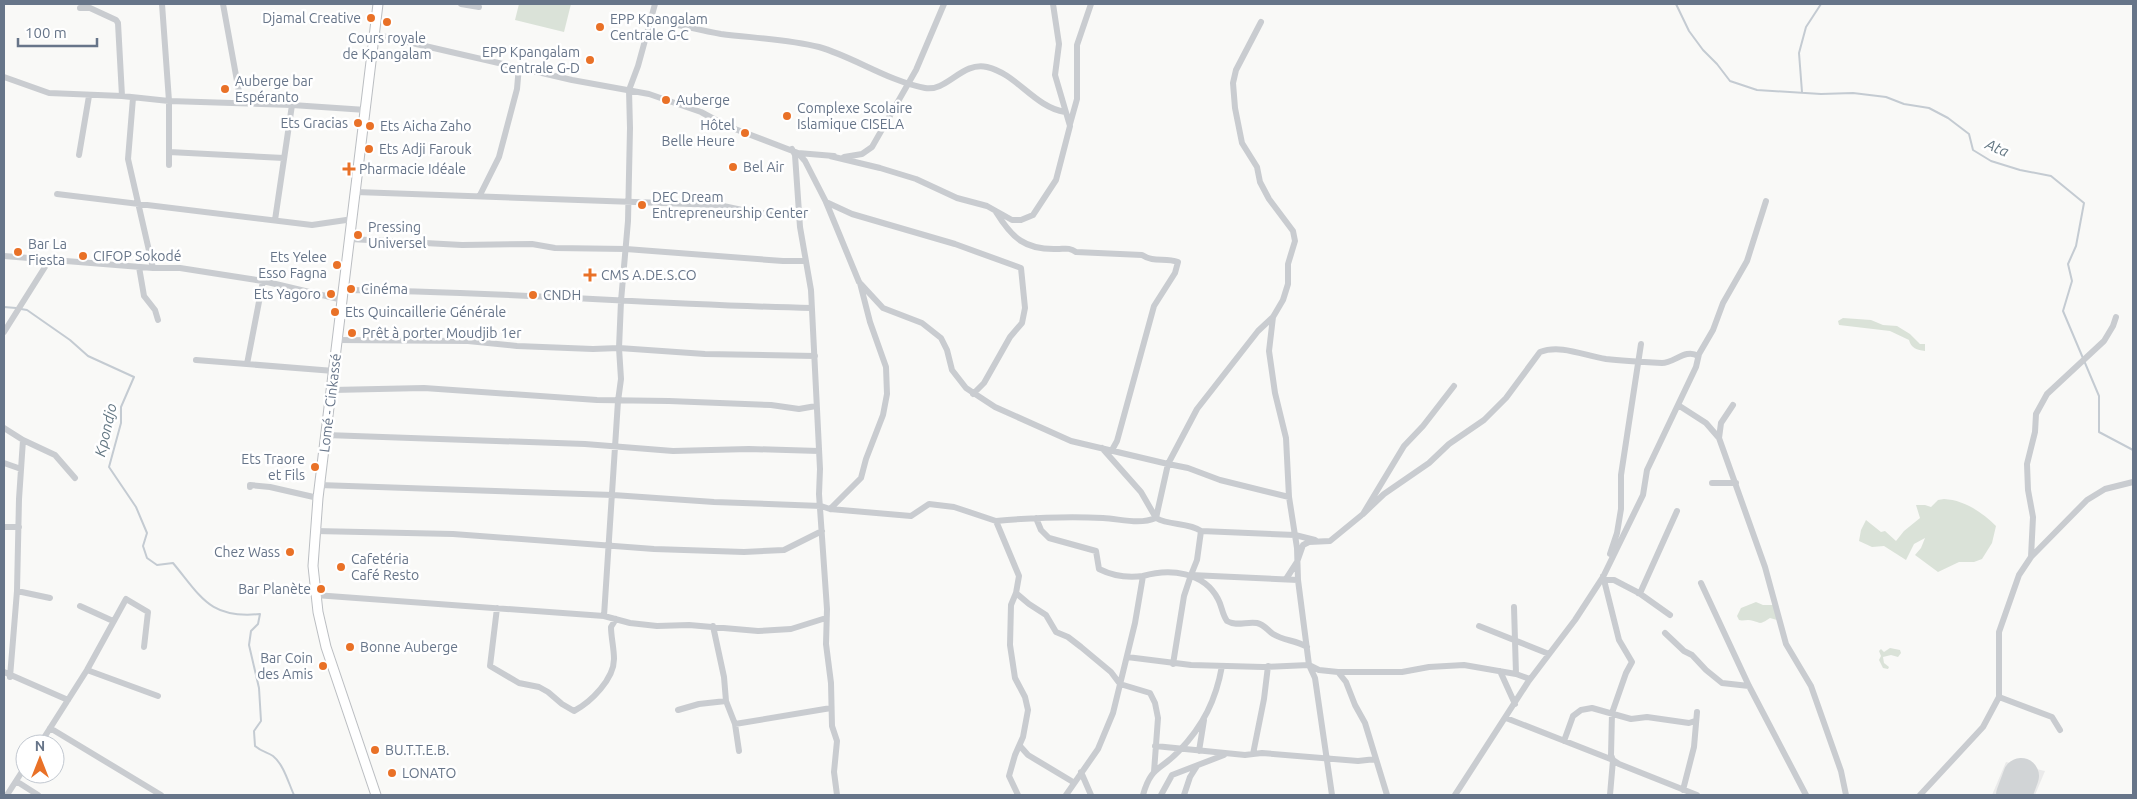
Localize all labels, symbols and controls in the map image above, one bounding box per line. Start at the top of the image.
place label: Djamal Creative [262,10,361,26]
place label: EPP Kpangalam Centrale G-C [610,11,708,43]
marker: Djamal Creative [365,12,377,24]
scale bar [18,15,96,47]
marker: Cours royale de Kpangalam [381,16,393,28]
marker: EPP Kpangalam Centrale G-C [594,21,606,33]
text: 100 m [25,24,67,41]
place label: Cours royale de Kpangalam [342,30,432,62]
place label: EPP Kpangalam Centrale G-D [482,44,580,76]
marker: EPP Kpangalam Centrale G-D [584,54,596,66]
place label: Auberge bar Espéranto [235,73,314,105]
marker: Auberge bar Espéranto [219,83,231,95]
place label: Auberge [676,92,730,108]
marker: Auberge [660,94,672,106]
place label: Complexe Scolaire Islamique CISELA [797,100,913,132]
marker: Complexe Scolaire Islamique CISELA [781,110,793,122]
place label: Ets Gracias [280,115,348,131]
marker: Ets Gracias [352,117,364,129]
place label: Hôtel Belle Heure [662,117,735,149]
place label: Ets Aicha Zaho [380,118,471,134]
marker: Ets Aicha Zaho [364,120,376,132]
marker: Hôtel Belle Heure [739,127,751,139]
water label: Ata [1982,135,2011,160]
place label: Ets Adji Farouk [379,141,472,157]
marker: Ets Adji Farouk [363,143,375,155]
place label: Bel Air [743,159,785,175]
place label: Pharmacie Idéale [359,161,466,177]
marker: Bel Air [727,161,739,173]
marker: Pharmacie Idéale [343,163,355,175]
place label: DEC Dream Entrepreneurship Center [652,189,809,221]
marker: DEC Dream Entrepreneurship Center [636,199,648,211]
place label: Pressing Universel [368,219,427,251]
marker: Pressing Universel [352,229,364,241]
place label: Bar La Fiesta [28,236,67,268]
marker: Bar La Fiesta [12,246,24,258]
place label: CIFOP Sokodé [93,248,181,264]
place label: Ets Yelee Esso Fagna [258,249,327,281]
marker: CIFOP Sokodé [77,250,89,262]
marker: Ets Yelee Esso Fagna [331,259,343,271]
place label: CMS A.DE.S.CO [601,267,697,283]
marker: CMS A.DE.S.CO [583,268,597,282]
place label: Cinéma [361,281,408,297]
marker: Cinéma [345,283,357,295]
place label: Ets Yagoro [254,286,321,302]
place label: CNDH [543,287,581,303]
marker: Ets Yagoro [325,288,337,300]
marker: CNDH [527,289,539,301]
place label: Ets Quincaillerie Générale [345,304,506,320]
marker: Ets Quincaillerie Générale [329,306,341,318]
place label: Prêt à porter Moudjib 1er [362,325,522,341]
marker: Prêt à porter Moudjib 1er [346,327,358,339]
street label: Lomé - Cinkassé [316,353,344,453]
water label: Kpondjo [91,402,120,458]
place label: Ets Traore et Fils [241,451,305,483]
marker: Ets Traore et Fils [309,461,321,473]
place label: Chez Wass [214,544,280,560]
marker: Chez Wass [284,546,296,558]
place label: Cafetéria Café Resto [351,551,419,583]
marker: Cafetéria Café Resto [335,561,347,573]
place label: Bar Planète [238,581,311,597]
marker: Bar Planète [315,583,327,595]
place label: Bonne Auberge [360,639,458,655]
marker: Bonne Auberge [344,641,356,653]
place label: Bar Coin des Amis [257,650,313,682]
marker: Bar Coin des Amis [317,660,329,672]
north arrow [15,734,65,784]
text: N [35,738,45,754]
place label: BU.T.T.E.B. [385,742,449,758]
marker: BU.T.T.E.B. [369,744,381,756]
place label: LONATO [402,765,456,781]
marker: LONATO [386,767,398,779]

